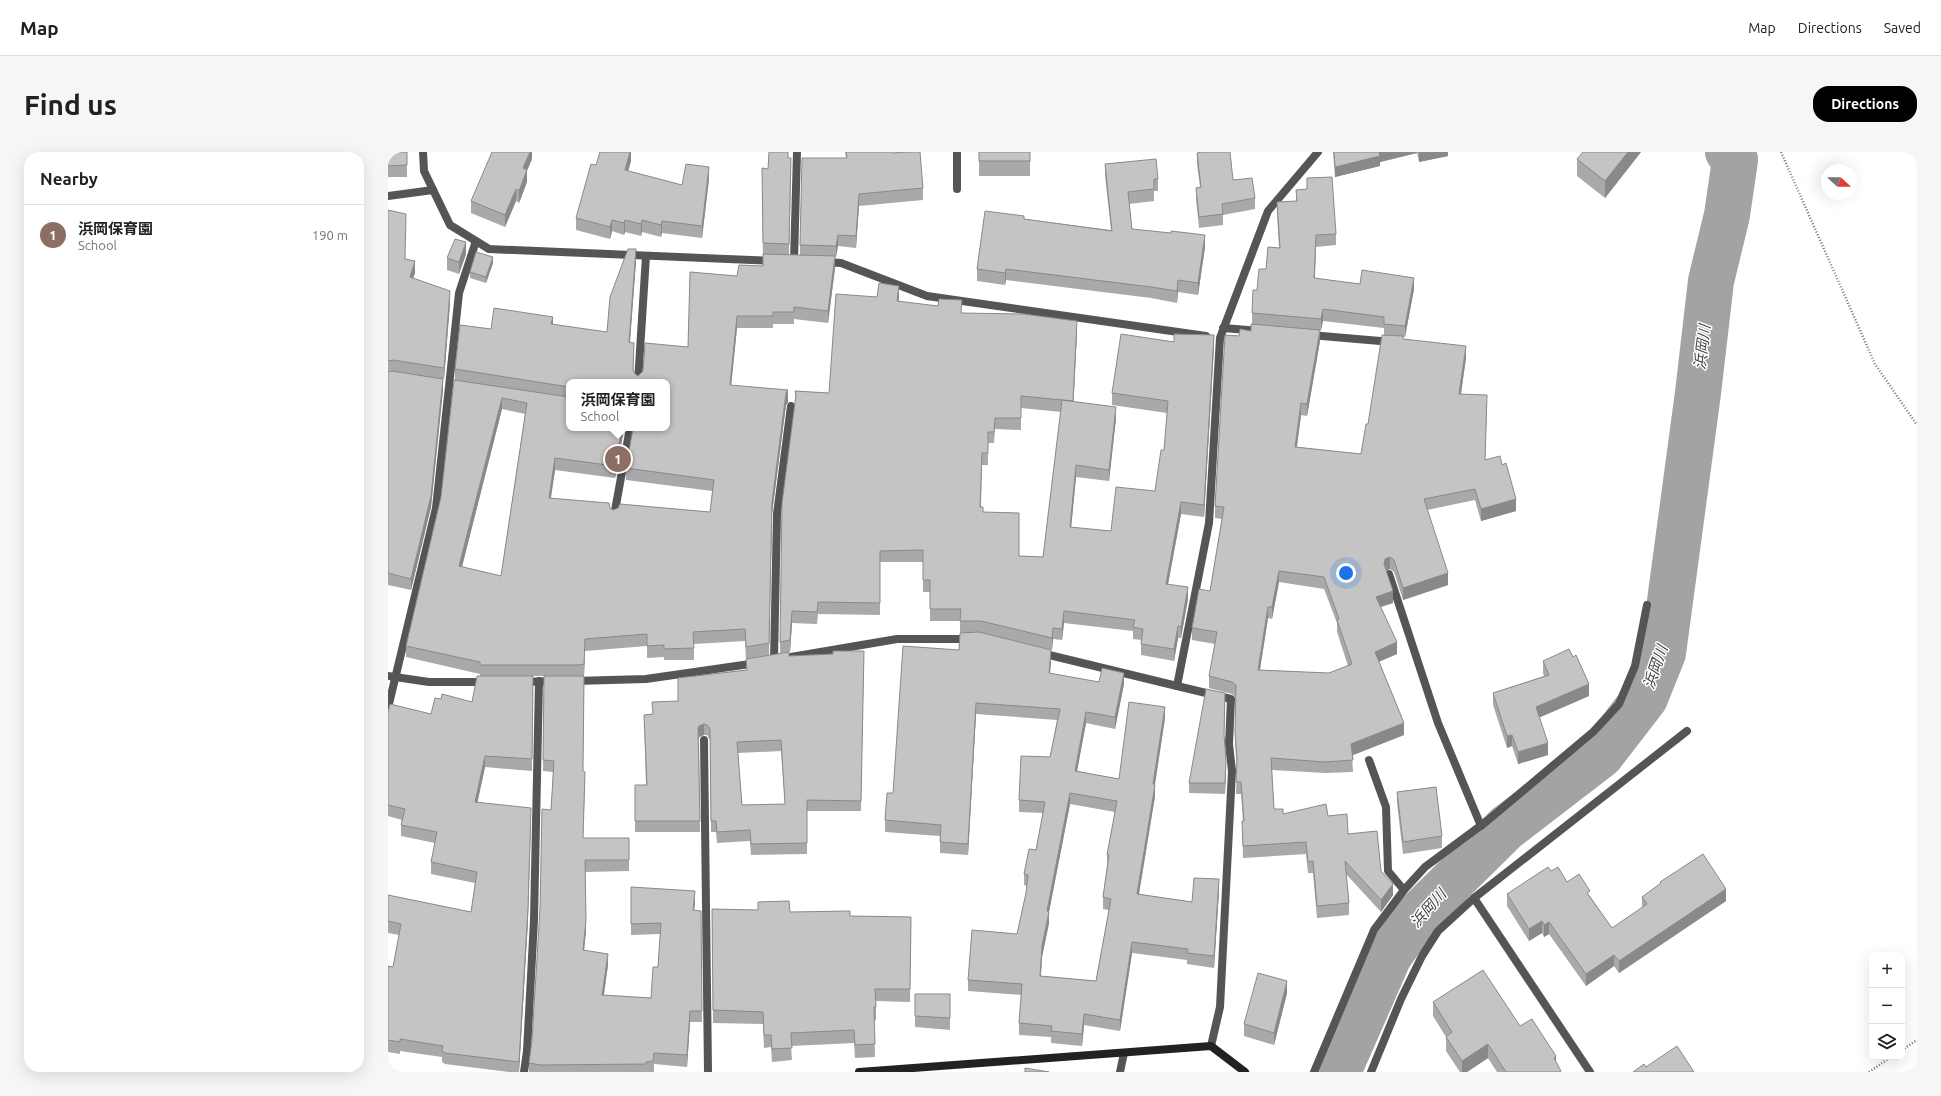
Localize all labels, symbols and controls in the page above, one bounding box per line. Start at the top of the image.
text: Map [20,17,59,39]
text: Map [1748,20,1776,36]
text: Directions [1798,20,1862,36]
text: Saved [1884,20,1921,36]
button: Directions [1813,86,1917,122]
text: Find us [24,89,117,120]
north arrow [1821,164,1857,200]
text: Nearby [40,169,98,188]
text: 浜岡保育園 [78,220,153,237]
text: 1 [49,228,57,242]
text: 190 m [312,228,348,242]
text: School [78,238,117,252]
water label: 浜岡川 [1691,322,1713,370]
popup [566,379,670,431]
text: 浜岡保育園 [580,391,656,408]
text: School [580,409,619,423]
pin: 1 [605,444,631,474]
your location [1336,563,1356,583]
water label: 浜岡川 [1640,641,1671,691]
water label: 浜岡川 [1407,884,1451,930]
map controls [1869,952,1905,1060]
button: + [1869,952,1905,988]
button: − [1869,988,1905,1024]
button: layers [1869,1024,1905,1060]

